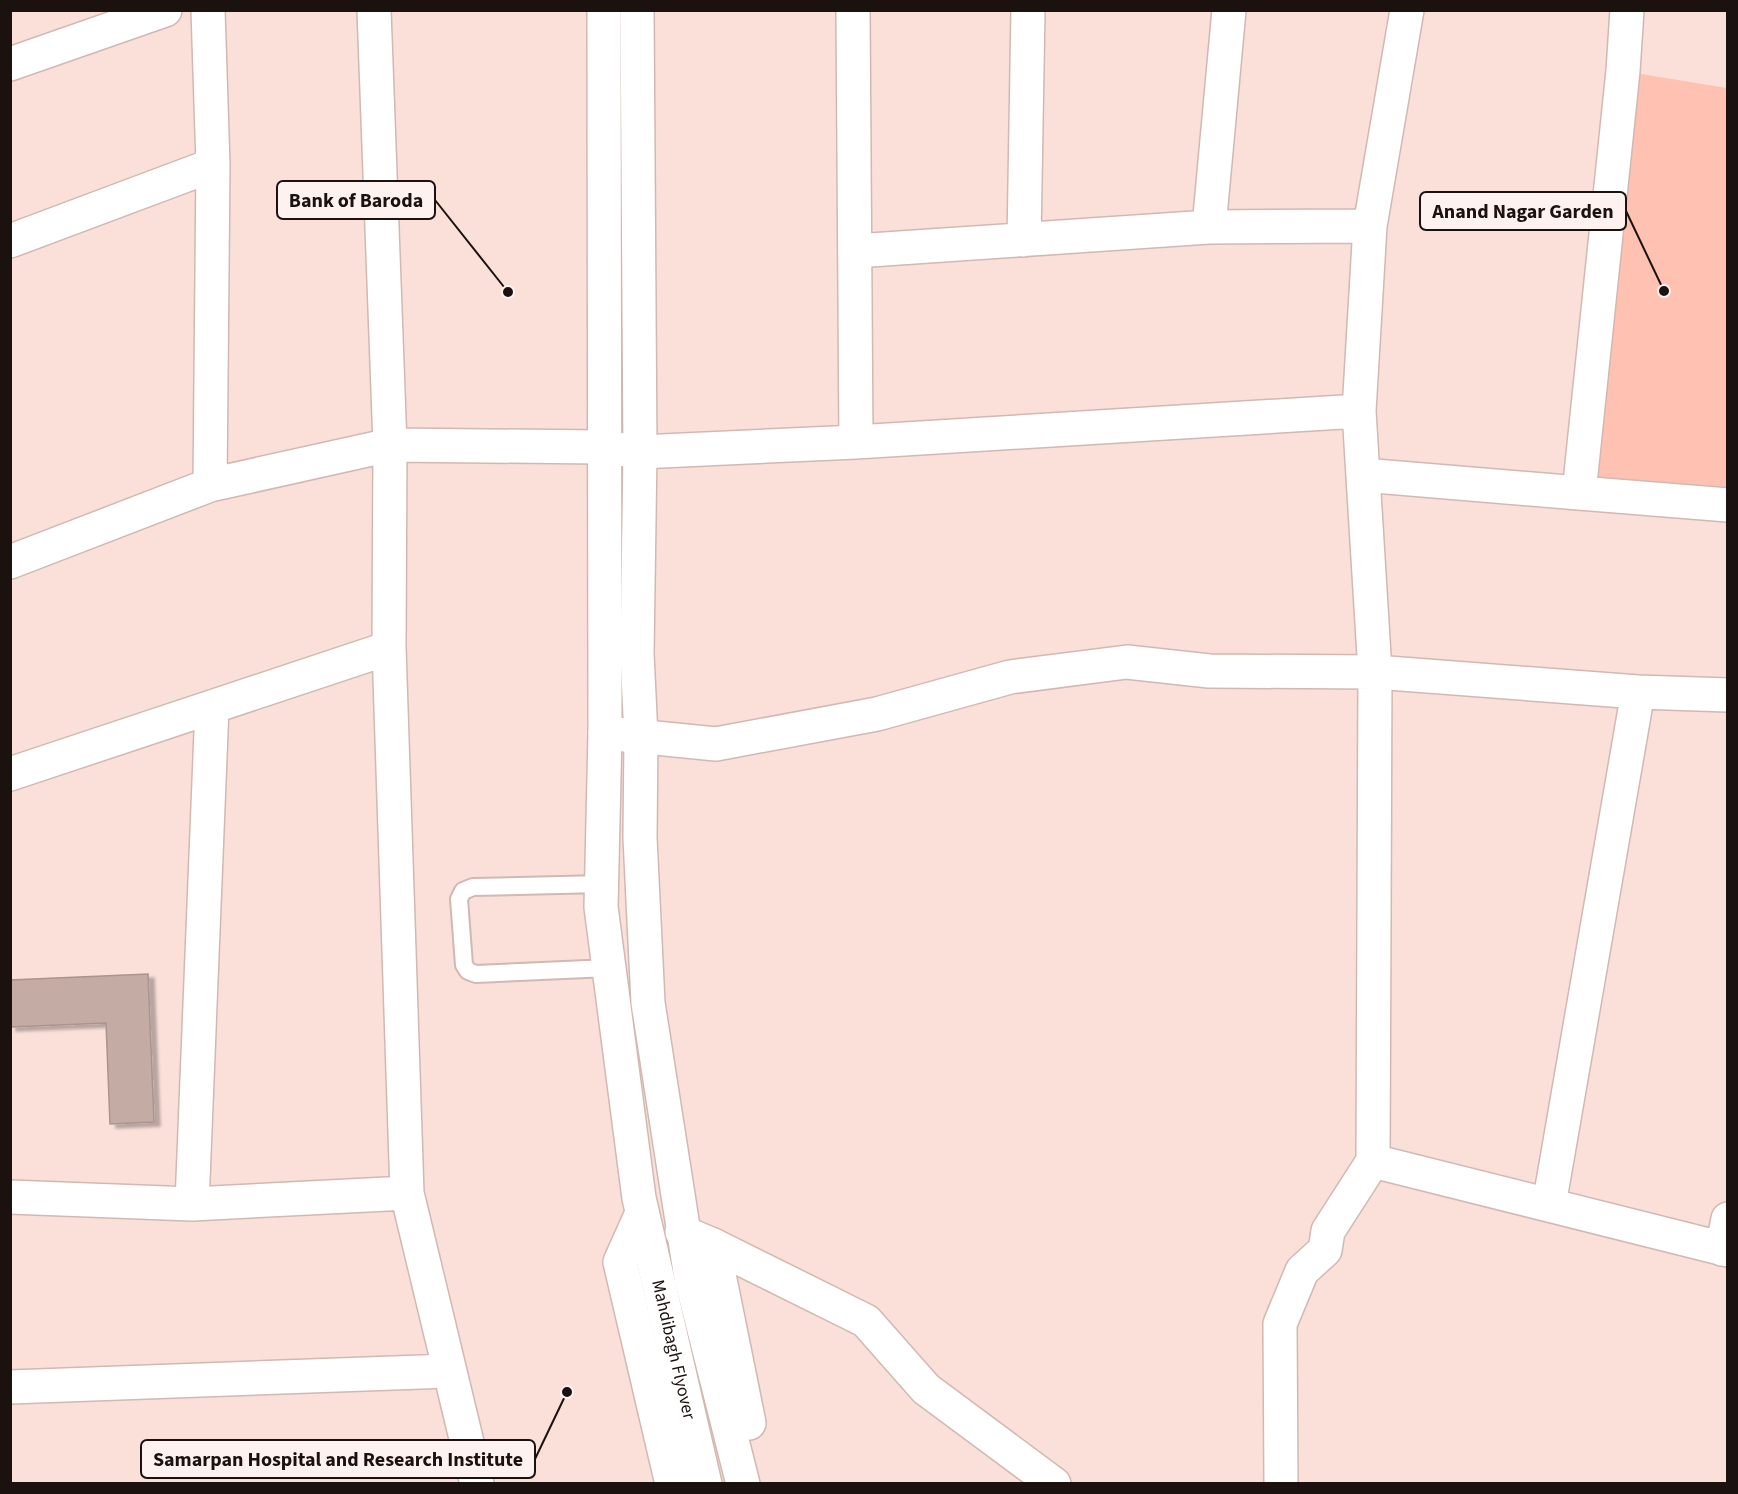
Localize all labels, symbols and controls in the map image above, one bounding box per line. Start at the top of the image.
callout: Bank of Baroda [277,181,435,219]
text: Bank of Baroda [289,187,423,215]
callout: Anand Nagar Garden [1420,192,1626,230]
text: Anand Nagar Garden [1431,198,1614,226]
street label: Mahdibagh Flyover [646,1277,702,1423]
callout: Samarpan Hospital and Research Institute [141,1440,535,1478]
text: Samarpan Hospital and Research Institute [153,1446,523,1474]

